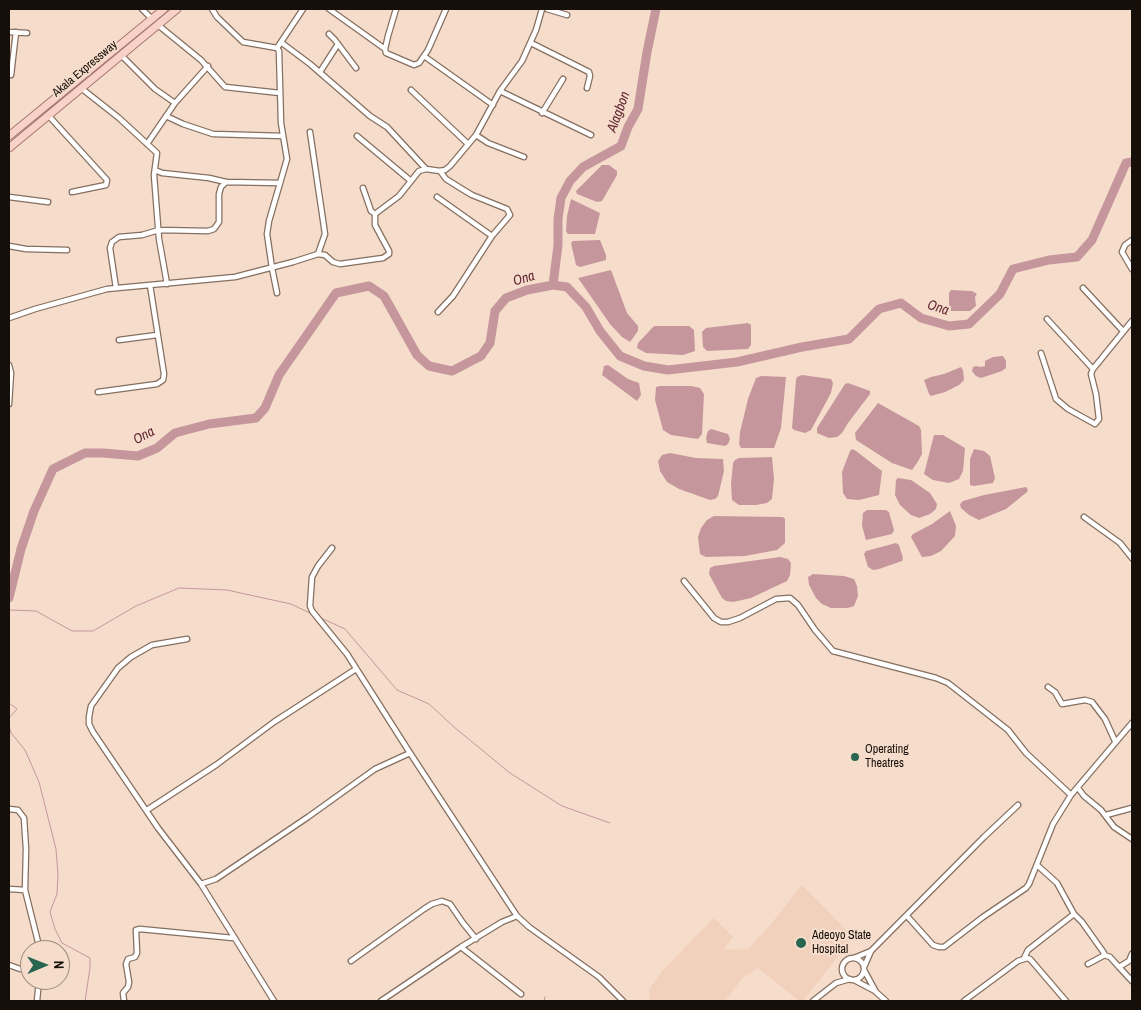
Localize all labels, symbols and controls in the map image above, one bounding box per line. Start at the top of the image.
street label: Akala Expressway [50,38,120,100]
water label: Alagbon [604,89,634,135]
water label: Ona [511,268,537,290]
water label: Ona [925,297,951,319]
water label: Ona [130,423,158,449]
place label: Operating Theatres [865,743,909,771]
marker: Operating Theatres [849,751,861,763]
place label: Adeoyo State Hospital [812,929,871,957]
marker: Adeoyo State Hospital [794,936,808,950]
north arrow [20,940,70,990]
text: N [50,960,68,969]

